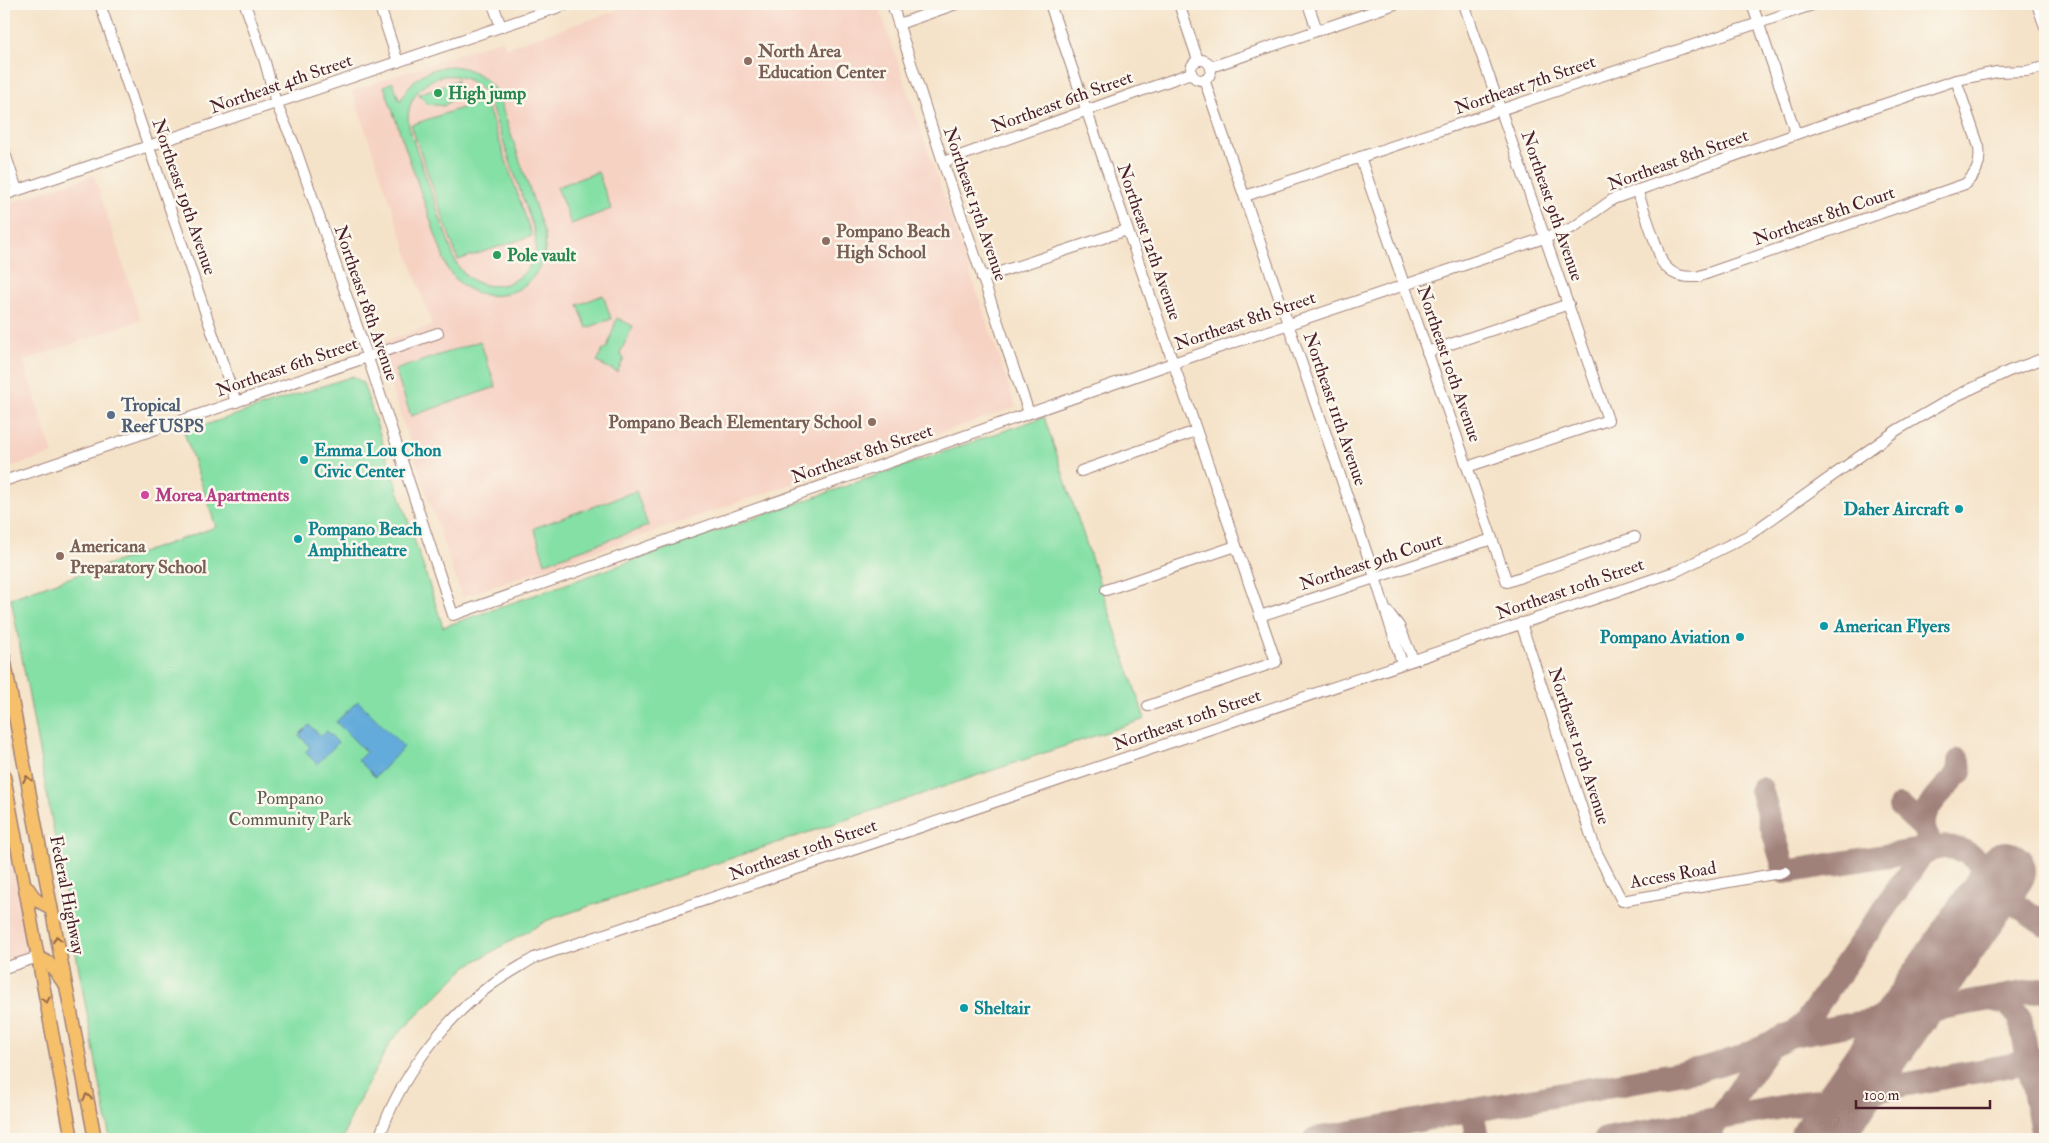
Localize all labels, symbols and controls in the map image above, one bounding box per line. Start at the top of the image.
place label: North Area Education Center [757,40,886,84]
street label: Northeast 4th Street [207,49,355,119]
street label: Northeast 7th Street [1451,50,1599,120]
marker: North Area Education Center [742,55,754,67]
street label: Northeast 6th Street [988,66,1136,138]
place label: High jump [448,82,526,105]
marker: High jump [432,87,444,99]
street label: Northeast 19th Avenue [146,116,222,279]
street label: Northeast 13th Avenue [938,124,1012,285]
street label: Northeast 8th Street [1605,124,1752,196]
street label: Northeast 9th Avenue [1515,128,1589,285]
street label: Northeast 12th Avenue [1111,161,1187,324]
street label: Northeast 8th Court [1750,181,1898,251]
place label: Pompano Beach High School [836,220,951,264]
street label: Northeast 18th Avenue [329,222,404,384]
marker: Pompano Beach High School [820,235,832,247]
place label: Pole vault [507,244,576,267]
marker: Pole vault [491,249,503,261]
street label: Northeast 10th Avenue [1411,283,1487,446]
street label: Northeast 8th Street [1171,286,1319,356]
street label: Northeast 11th Avenue [1298,329,1372,489]
street label: Northeast 6th Street [213,332,361,402]
place label: Tropical Reef USPS [120,394,204,438]
marker: Tropical Reef USPS [105,409,117,421]
place label: Pompano Beach Elementary School [608,411,862,434]
marker: Pompano Beach Elementary School [866,416,878,428]
street label: Northeast 8th Street [788,419,936,489]
place label: Emma Lou Chon Civic Center [314,439,442,483]
marker: Emma Lou Chon Civic Center [298,454,310,466]
place label: Morea Apartments [154,484,289,507]
marker: Morea Apartments [139,489,151,501]
place label: Daher Aircraft [1844,498,1949,521]
marker: Daher Aircraft [1953,503,1965,515]
place label: Pompano Beach Amphitheatre [307,518,423,562]
street label: Northeast 9th Court [1297,528,1446,596]
marker: Pompano Beach Amphitheatre [292,533,304,545]
place label: Americana Preparatory School [69,535,207,579]
marker: Americana Preparatory School [54,550,66,562]
street label: Northeast 10th Street [1493,553,1647,625]
place label: American Flyers [1833,615,1950,638]
marker: American Flyers [1818,620,1830,632]
place label: Pompano Aviation [1600,626,1731,649]
marker: Pompano Aviation [1734,631,1746,643]
street label: Northeast 10th Avenue [1543,665,1615,828]
street label: Northeast 10th Street [1110,684,1264,756]
one-way arrow [22,775,32,783]
park label: Pompano Community Park [228,787,352,831]
street label: Northeast 10th Street [726,814,880,886]
street label: Federal Highway [44,833,90,958]
street label: Access Road [1627,856,1718,894]
one-way arrow [52,934,63,943]
one-way arrow [40,995,51,1004]
place label: Sheltair [974,997,1030,1020]
marker: Sheltair [958,1002,970,1014]
scale bar [1856,1078,1990,1110]
text: 100 m [1864,1086,1900,1105]
one-way arrow [83,1093,93,1102]

